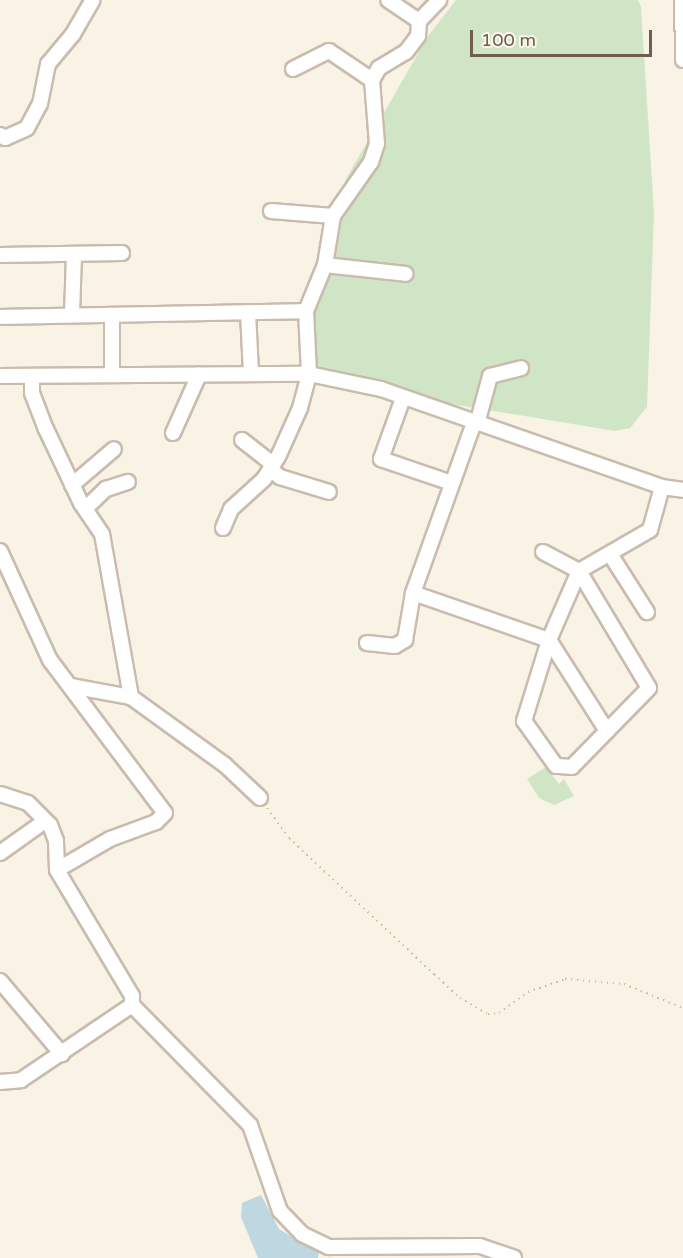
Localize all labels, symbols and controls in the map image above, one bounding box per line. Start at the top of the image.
scale bar [473,18,654,56]
text: 100 m [481,29,536,51]

